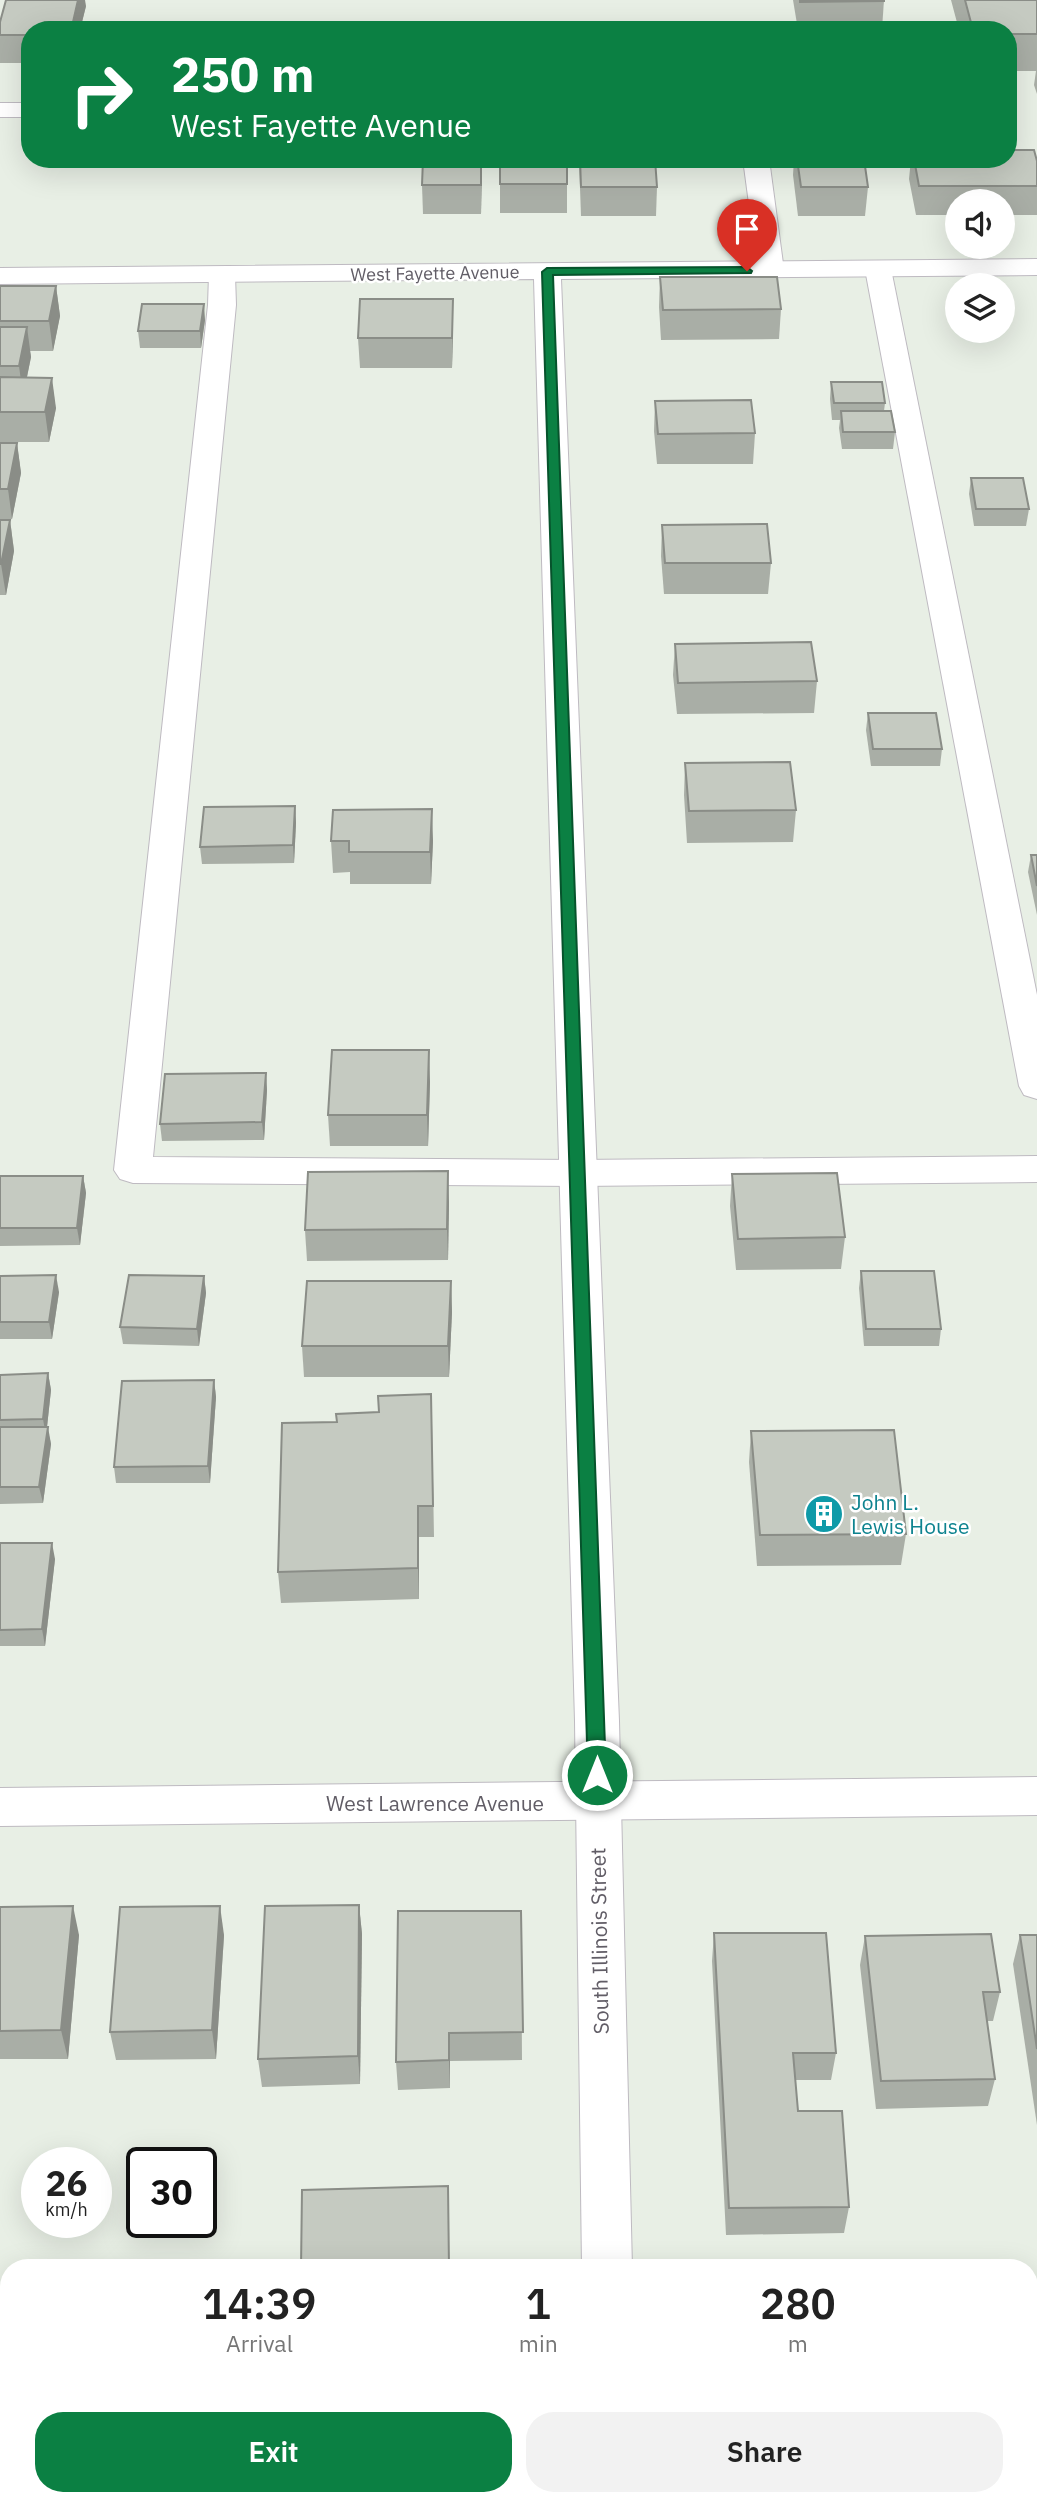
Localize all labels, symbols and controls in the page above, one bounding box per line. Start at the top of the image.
text: 250 m [171,42,315,105]
icon: right [56,49,147,140]
text: West Fayette Avenue [171,104,472,146]
map controls [945,189,1015,343]
button: sound [945,189,1015,259]
pin [717,199,777,271]
icon: arrive [728,210,766,248]
street label: West Fayette Avenue [350,260,520,286]
button: layers [945,273,1015,343]
place label: John L. Lewis House [851,1488,970,1540]
building icon: John L. Lewis House [803,1493,845,1535]
position arrow [560,1738,634,1812]
street label: West Lawrence Avenue [326,1789,544,1817]
street label: South Illinois Street [583,1847,615,2035]
speed limit sign: 30 [126,2147,217,2238]
text: 26 [45,2160,88,2206]
text: km/h [45,2198,88,2221]
text: 14:39 [202,2276,317,2331]
text: 1 [526,2276,551,2331]
text: 280 [760,2276,836,2331]
text: Arrival [226,2328,293,2358]
text: min [519,2328,558,2358]
text: m [788,2328,808,2358]
button: Exit [35,2412,512,2492]
button: Share [526,2412,1003,2492]

